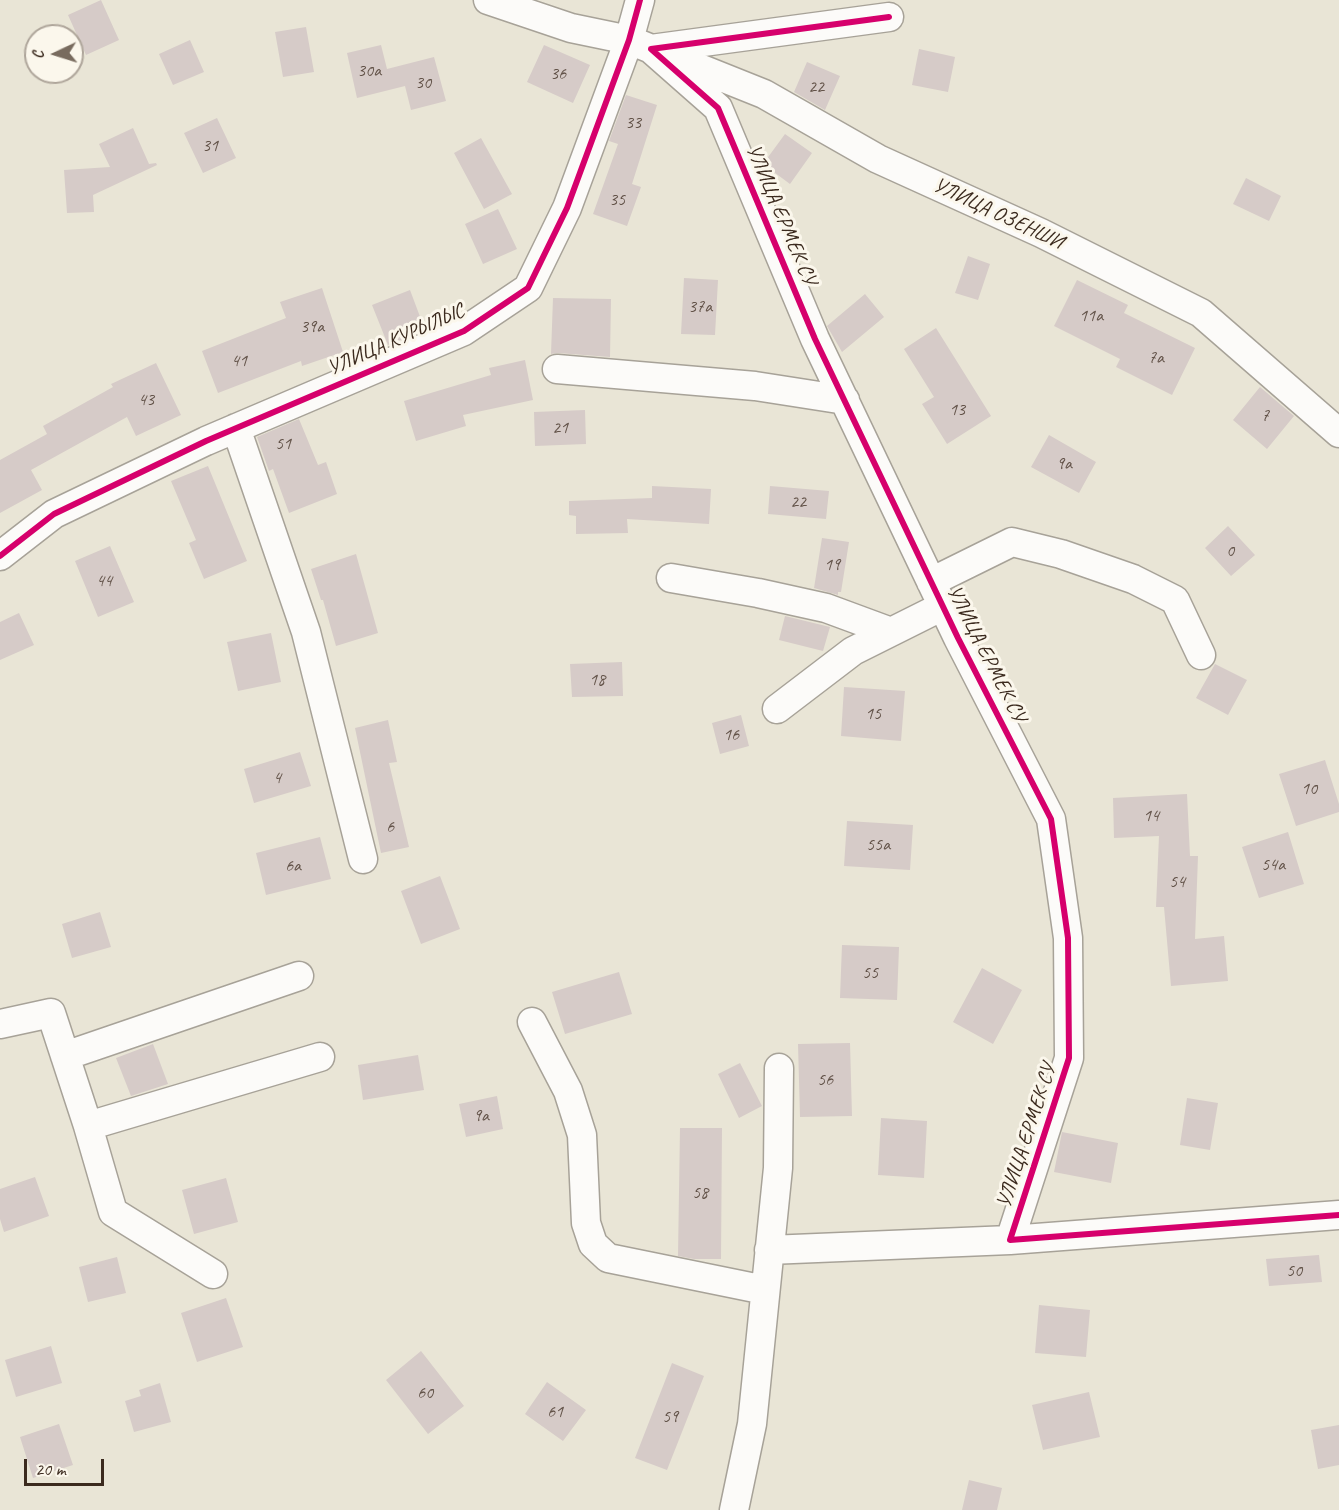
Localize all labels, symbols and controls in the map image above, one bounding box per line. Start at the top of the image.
north arrow [24,24,84,84]
text: С [28,51,48,60]
house number: 30а [357,60,381,82]
house number: 36 [550,63,566,85]
house number: 30 [415,72,431,94]
house number: 22 [808,76,824,98]
house number: 33 [625,112,641,134]
house number: 31 [202,135,218,157]
street label: УЛИЦА ЕРМЕК СУ [740,141,822,289]
street label: УЛИЦА ОЗЕНШИ [929,173,1067,255]
house number: 35 [609,189,625,211]
house number: 37а [688,296,712,318]
street label: УЛИЦА КУРЫЛЫС [324,299,468,381]
house number: 11а [1079,305,1103,327]
house number: 39а [300,316,324,338]
house number: 7а [1148,347,1164,369]
house number: 41 [231,350,247,372]
house number: 43 [138,389,154,411]
house number: 13 [949,399,965,421]
house number: 7 [1261,405,1269,427]
house number: 21 [552,417,568,439]
house number: 51 [275,433,291,455]
house number: 9а [1056,453,1072,475]
house number: 22 [790,491,806,513]
house number: 0 [1226,540,1234,562]
house number: 19 [824,554,840,576]
house number: 44 [96,570,112,592]
street label: УЛИЦА ЕРМЕК СУ [941,581,1031,727]
house number: 18 [589,669,605,691]
house number: 15 [865,703,881,725]
house number: 16 [723,724,739,746]
house number: 4 [273,767,281,789]
house number: 10 [1301,778,1317,800]
house number: 14 [1143,805,1159,827]
house number: 6 [386,816,394,838]
house number: 55а [866,834,890,856]
house number: 54а [1261,854,1285,876]
house number: 6а [285,855,301,877]
house number: 54 [1169,871,1185,893]
house number: 55 [862,962,878,984]
street label: УЛИЦА ЕРМЕК СУ [992,1061,1062,1211]
house number: 56 [817,1069,833,1091]
house number: 9а [473,1105,489,1127]
house number: 58 [692,1182,708,1204]
house number: 50 [1286,1260,1302,1282]
house number: 60 [417,1382,433,1404]
house number: 61 [547,1401,563,1423]
house number: 59 [662,1406,678,1428]
scale bar [27,1447,106,1485]
text: 20 m [35,1458,66,1480]

